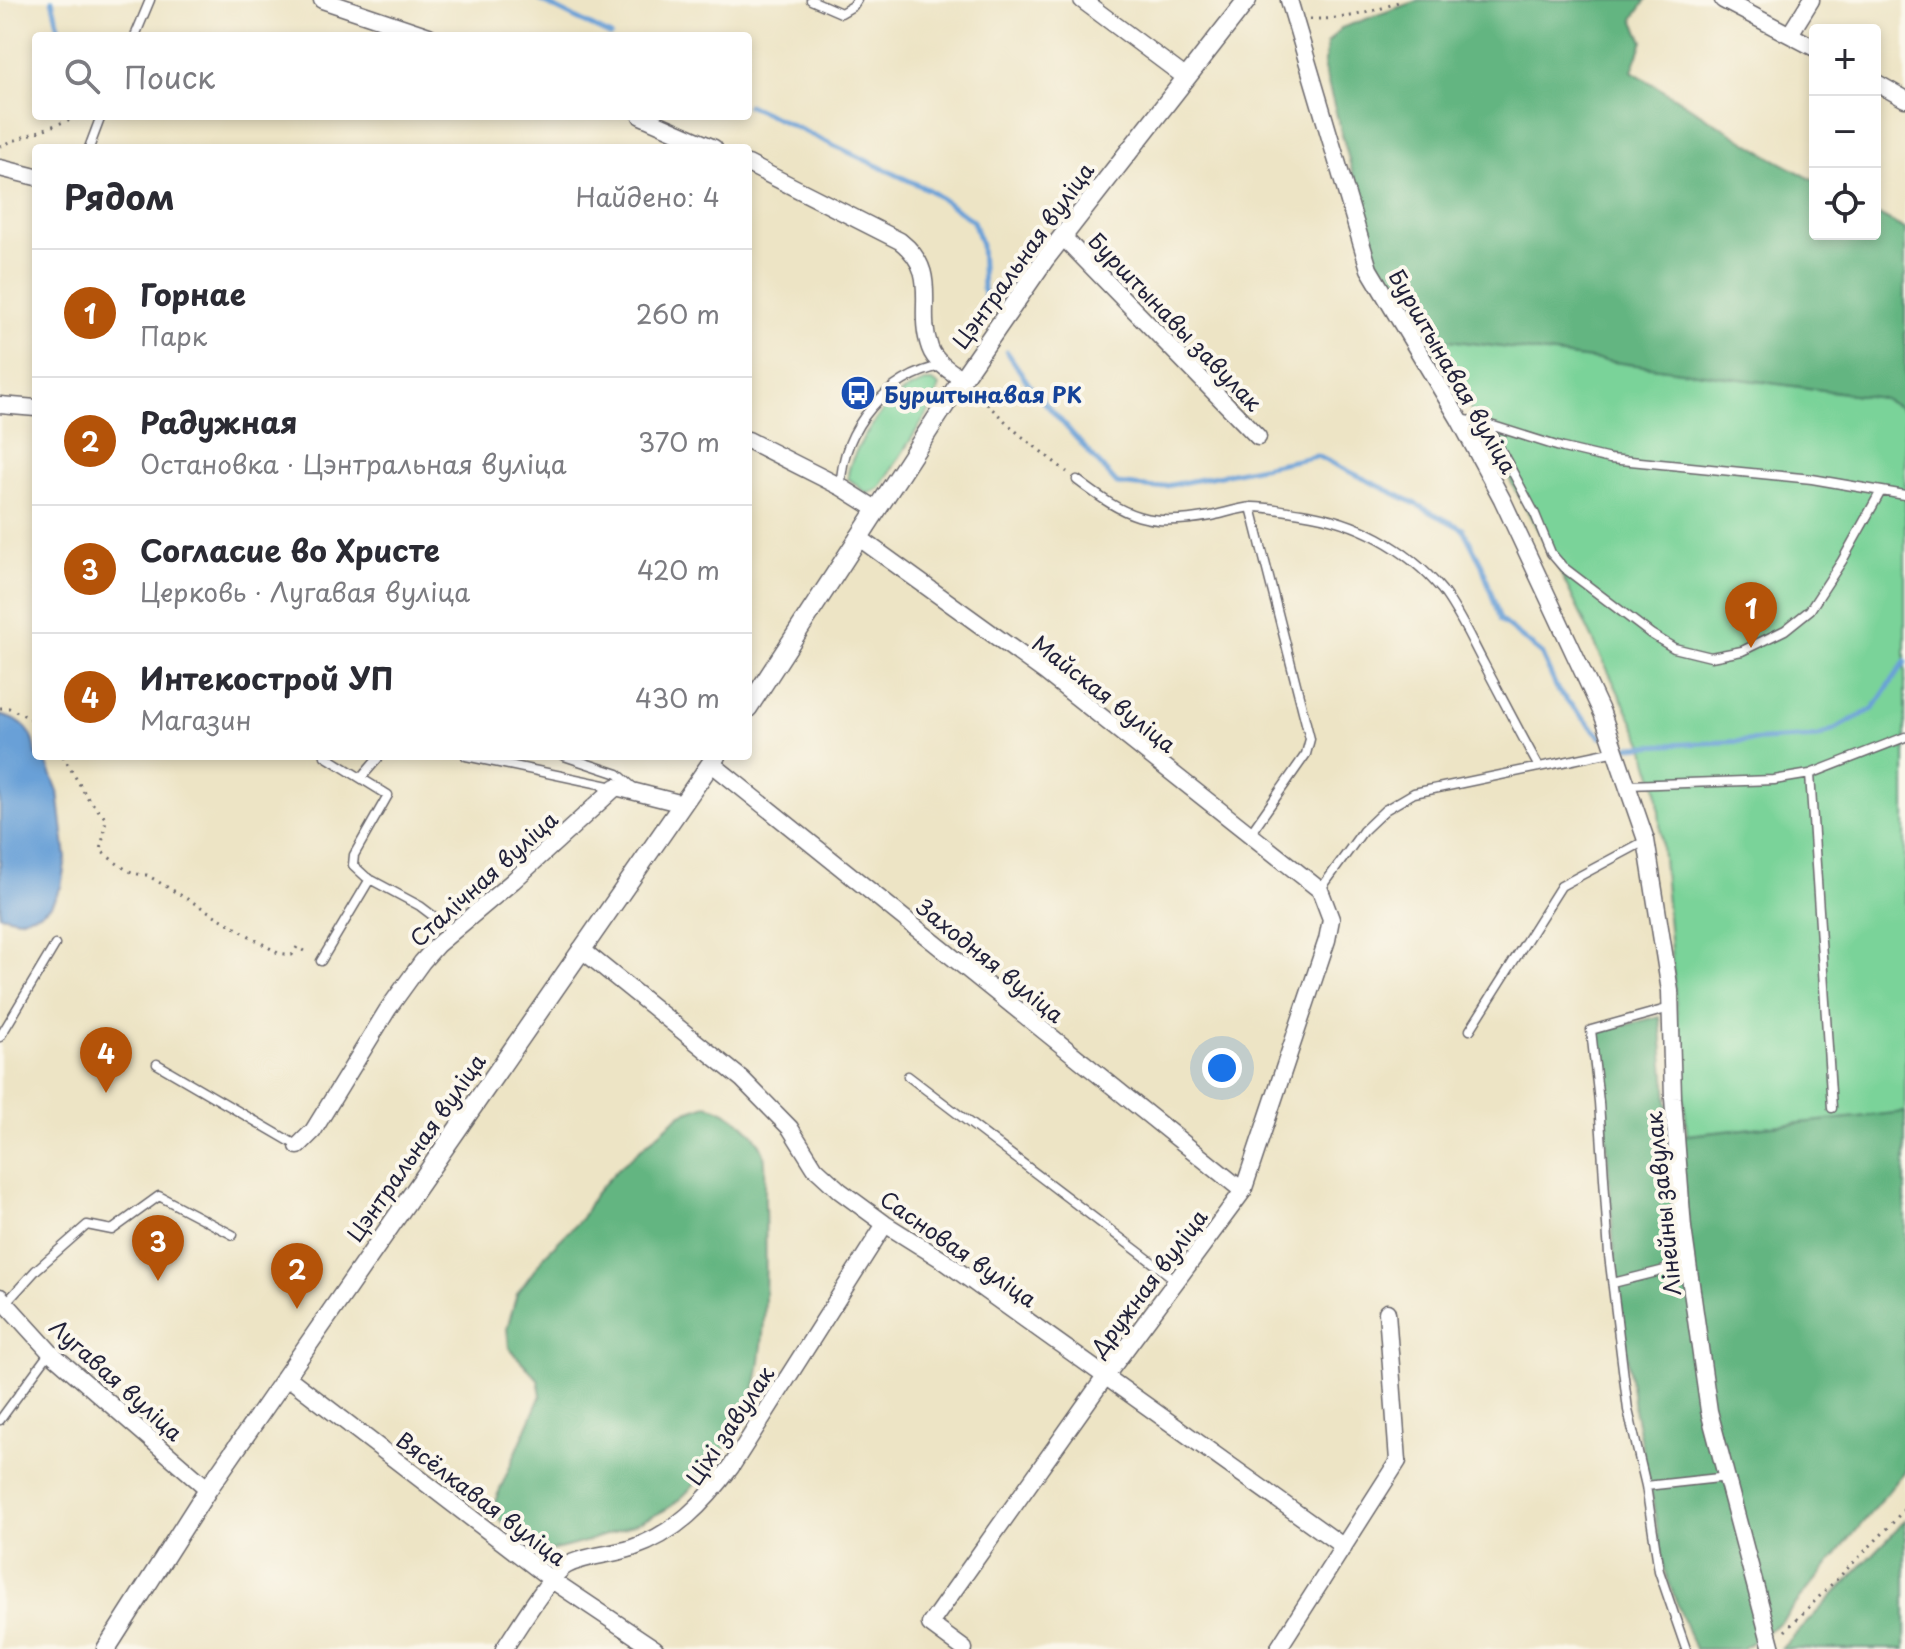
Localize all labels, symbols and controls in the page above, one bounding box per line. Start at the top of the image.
map controls [1809,24,1881,240]
button: + [1809,24,1881,96]
search box [32,32,752,120]
icon: search [60,54,104,98]
text: Поиск [124,54,215,99]
button: − [1809,96,1881,168]
street label: Цэнтральная вуліца [943,154,1101,355]
button: locate [1809,168,1881,240]
text: Рядом [64,170,175,222]
text: Найдено: 4 [575,177,720,216]
street label: Бурштынавы завулак [1082,224,1271,419]
street label: Бурштынавая вуліца [1382,262,1526,480]
text: Горнае [140,271,246,316]
text: 1 [84,294,96,333]
text: 260 m [636,294,720,333]
text: Парк [140,316,207,355]
bus stop icon: Бурштынавая РК [839,374,877,412]
place label: Бурштынавая РК [884,377,1082,410]
text: Радужная [140,399,298,444]
text: 2 [81,422,99,461]
text: 370 m [638,422,720,461]
text: Остановка · Цэнтральная вуліца [140,444,567,483]
text: Согласие во Христе [140,527,440,572]
text: 3 [81,550,99,589]
text: 420 m [637,550,720,589]
text: Церковь · Лугавая вуліца [140,572,470,611]
pin: 1 [1725,582,1777,648]
street label: Майская вуліца [1026,626,1184,760]
text: Интекострой УП [140,655,393,700]
text: 4 [81,678,99,717]
text: 430 m [635,678,720,717]
text: Магазин [140,700,251,739]
street label: Сталічная вуліца [402,802,565,954]
street label: Заходняя вуліца [910,890,1072,1030]
pin: 4 [80,1027,132,1093]
street label: Цэнтральная вуліца [337,1046,493,1248]
your location [1202,1048,1242,1088]
street label: Лінейны завулак [1636,1109,1688,1298]
street label: Сасновая вуліца [874,1181,1045,1315]
street label: Дружная вуліца [1081,1201,1215,1364]
pin: 3 [132,1215,184,1281]
pin: 2 [271,1243,323,1309]
street label: Лугавая вуліца [43,1310,191,1448]
street label: Ціхі завулак [677,1358,782,1491]
street label: Вясёлкавая вуліца [390,1423,574,1573]

